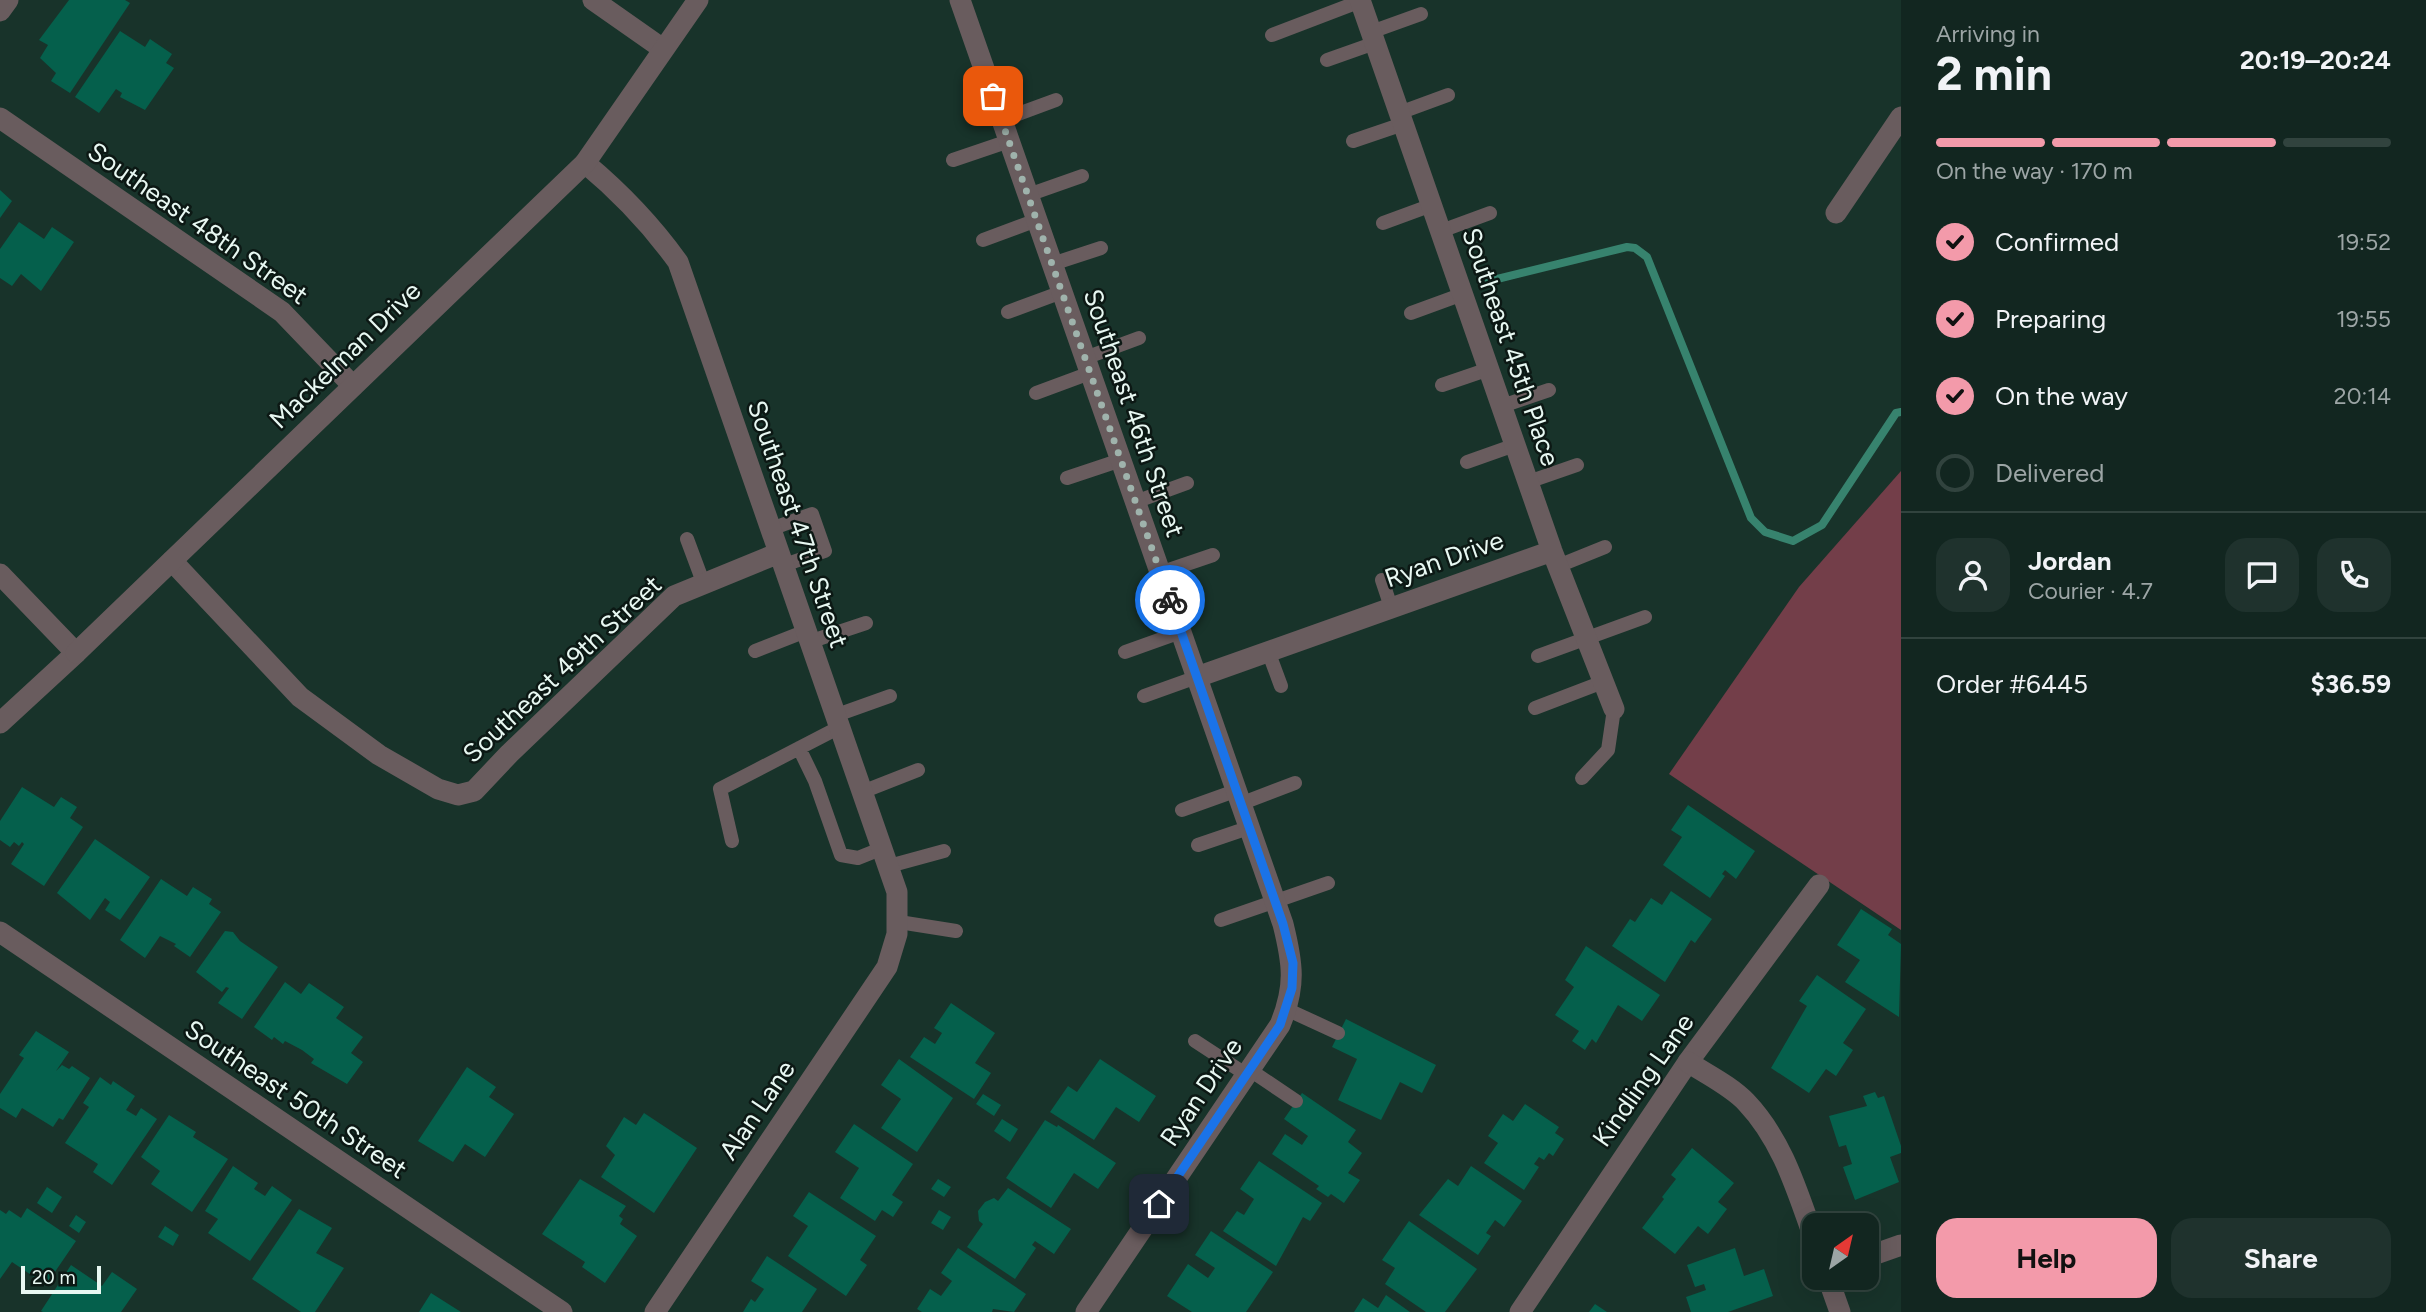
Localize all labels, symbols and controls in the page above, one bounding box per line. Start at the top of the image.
text: Arriving in [1936,20,2040,48]
text: 20:19–20:24 [2240,44,2391,76]
text: 2 min [1936,46,2052,102]
pin [963,66,1023,126]
icon: bag [974,77,1012,115]
street label: Southeast 48th Street [82,135,314,311]
text: On the way · 170 m [1936,157,2133,185]
icon: check [1936,223,1974,261]
street label: Southeast 45th Place [1455,224,1567,470]
text: Confirmed [1995,226,2119,258]
text: 19:52 [2337,228,2391,256]
street label: Mackelman Drive [263,275,427,435]
street label: Southeast 46th Street [1077,285,1192,541]
icon: check [1936,300,1974,338]
text: Preparing [1995,303,2106,335]
text: 19:55 [2336,305,2391,333]
icon: check [1936,377,1974,415]
text: On the way [1995,380,2128,412]
text: 20:14 [2334,382,2391,410]
street label: Southeast 47th Street [741,396,855,652]
text: Delivered [1995,457,2104,489]
street label: Ryan Drive [1380,524,1508,594]
button: person [1936,538,2010,612]
button: chat [2225,538,2299,612]
button: phone [2317,538,2391,612]
text: Jordan [2028,545,2111,577]
courier [1135,565,1205,635]
street label: Southeast 49th Street [456,568,668,769]
text: Courier · 4.7 [2028,577,2153,605]
icon: bike [1151,581,1189,619]
text: Order #6445 [1936,668,2088,700]
text: $36.59 [2310,668,2391,700]
street label: Kindling Lane [1585,1007,1701,1153]
street label: Southeast 50th Street [179,1013,413,1185]
street label: Ryan Drive [1153,1032,1249,1152]
street label: Alan Lane [712,1054,802,1166]
pin [1129,1174,1189,1234]
icon: home [1140,1185,1178,1223]
north arrow [1802,1213,1880,1290]
map controls [1802,1213,1879,1290]
button: Help [1936,1218,2157,1298]
button: Share [2171,1218,2391,1298]
scale bar [21,1263,102,1295]
text: 20 m [32,1266,76,1289]

